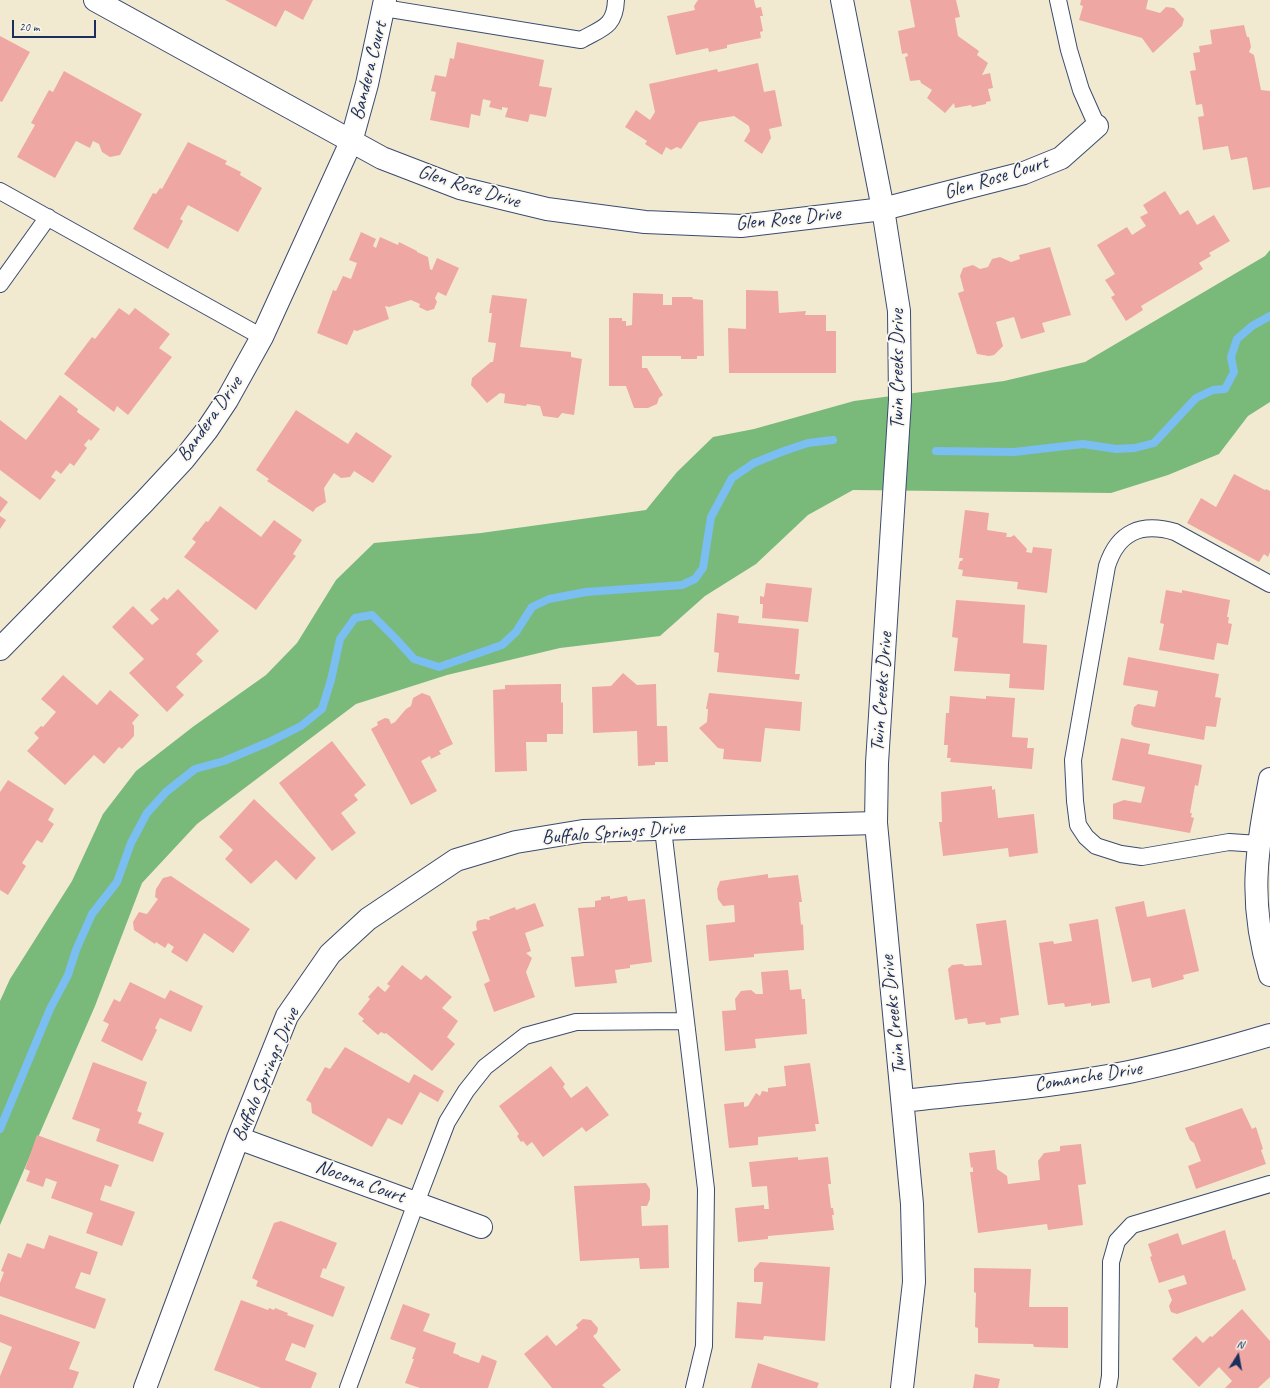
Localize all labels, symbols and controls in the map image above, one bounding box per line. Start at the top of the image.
scale bar [14,12,98,38]
text: 20 m [19,19,39,35]
street label: Bandera Court [345,19,393,123]
street label: Glen Rose Court [941,151,1051,205]
street label: Glen Rose Drive [415,160,523,214]
street label: Glen Rose Drive [734,202,842,236]
street label: Twin Creeks Drive [886,309,910,429]
street label: Bandera Drive [172,372,248,466]
street label: Twin Creeks Drive [866,631,898,753]
street label: Buffalo Springs Drive [541,816,685,850]
street label: Twin Creeks Drive [876,954,912,1076]
street label: Buffalo Springs Drive [227,1004,305,1146]
street label: Comanche Drive [1032,1057,1144,1097]
street label: Nocona Court [312,1155,408,1209]
north arrow [1218,1336,1258,1376]
text: N [1236,1337,1245,1352]

